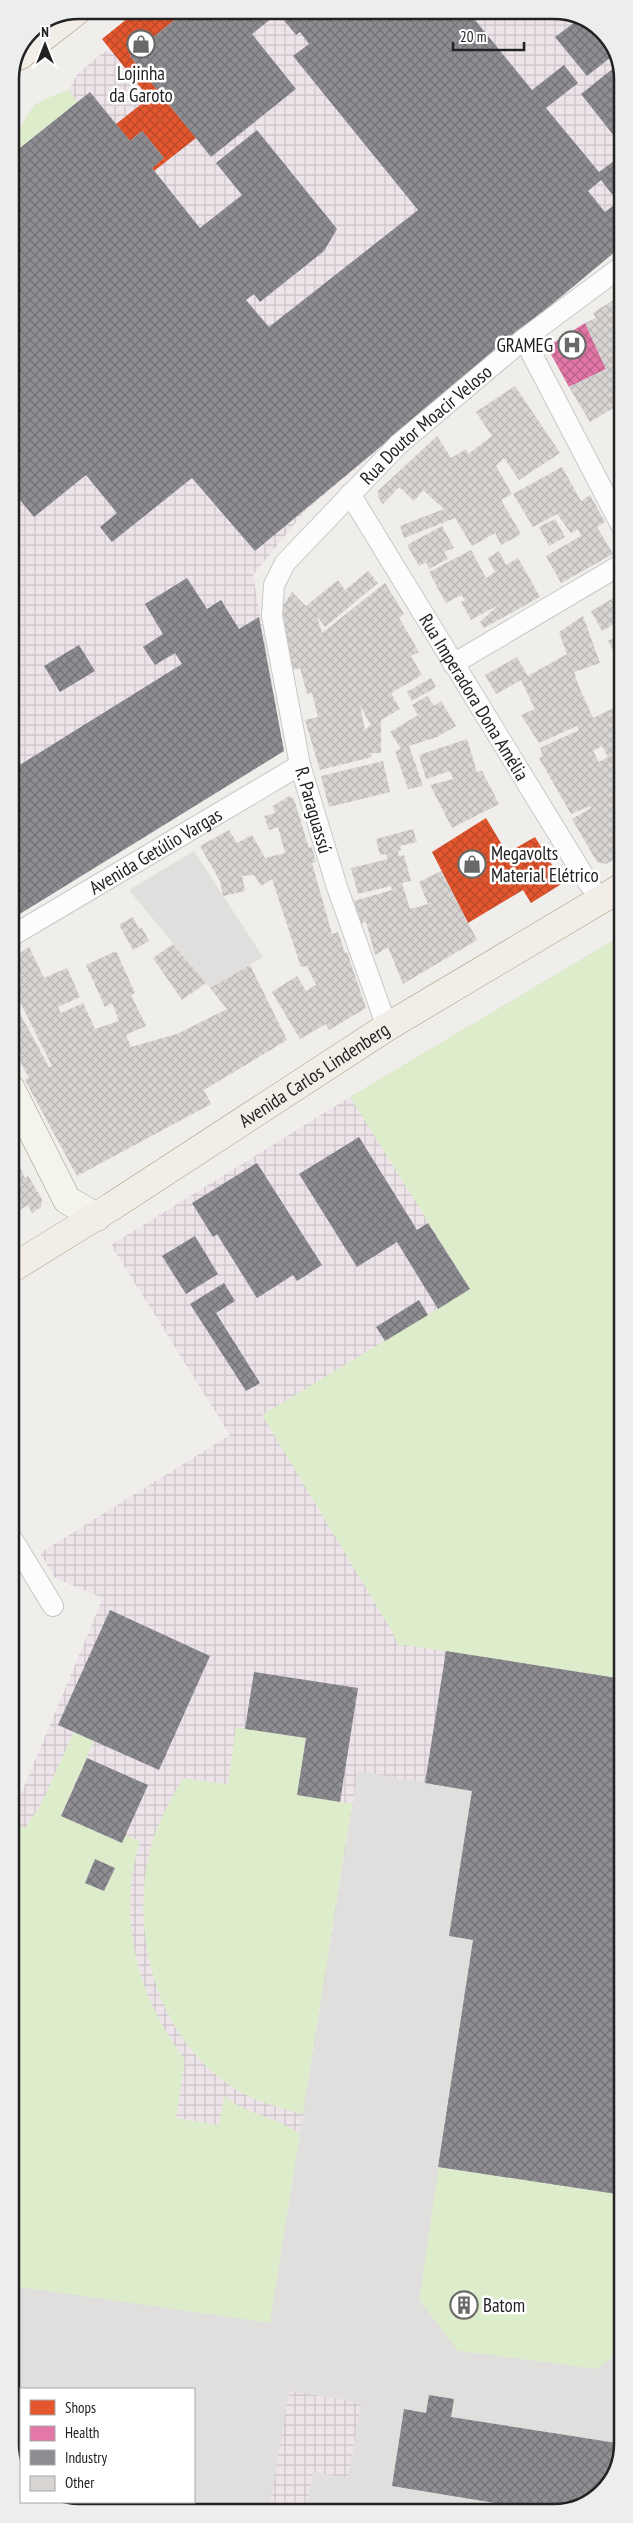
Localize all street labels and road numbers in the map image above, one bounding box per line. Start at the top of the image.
street label: Rua Doutor Moacir Veloso [355,360,496,490]
street label: Rua Imperadora Dona Amélia [414,609,534,785]
street label: R. Paraguassú [290,764,338,856]
street label: Avenida Getúlio Vargas [85,802,226,899]
street label: Avenida Carlos Lindenberg [234,1017,394,1132]

